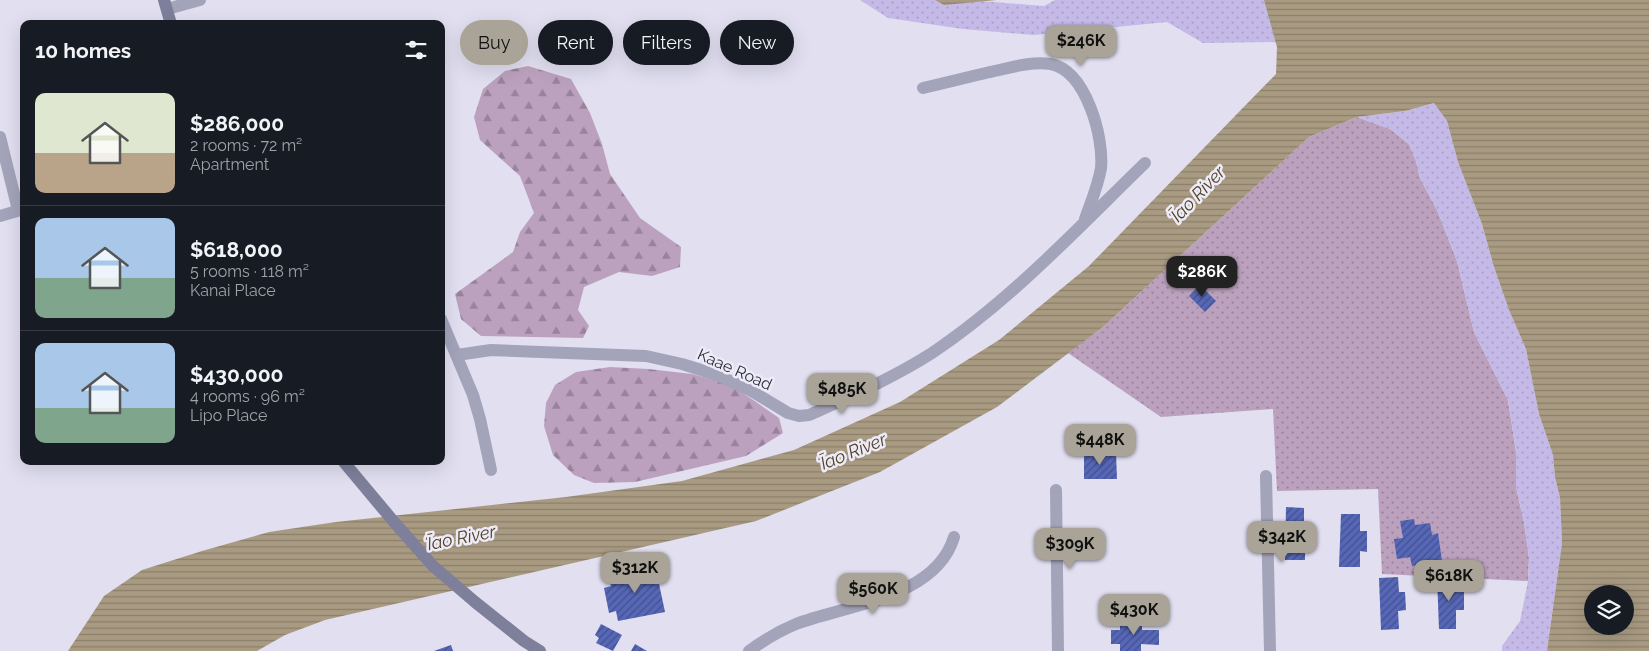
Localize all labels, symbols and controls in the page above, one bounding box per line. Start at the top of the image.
chip: Buy [460,20,528,65]
chip: Rent [538,20,613,65]
chip: Filters [623,20,710,65]
chip: New [720,20,794,65]
pin: $246K [1046,24,1116,67]
text: $246K [1057,31,1105,50]
icon: filters [402,36,430,64]
text: 10 homes [35,38,131,63]
text: $286,000 [190,111,284,136]
icon: home [75,113,135,173]
text: 2 rooms · 72 m² [190,136,302,155]
text: Apartment [190,155,269,174]
water label: ʻĪao River [1164,161,1230,228]
text: $618,000 [190,237,283,262]
icon: home [75,238,135,298]
pin: $286K [1167,256,1237,298]
text: 5 rooms · 118 m² [190,262,309,281]
text: $286K [1177,262,1227,281]
text: Kanai Place [190,281,276,300]
street label: Kaae Road [695,345,775,394]
text: $430,000 [190,362,283,387]
icon: home [75,363,135,423]
pin: $485K [807,372,877,415]
text: $485K [818,379,866,398]
text: 4 rooms · 96 m² [190,387,305,406]
text: Lipo Place [190,406,267,425]
pin: $448K [1065,424,1135,466]
water label: ʻĪao River [814,428,890,475]
text: $448K [1076,430,1124,449]
water label: ʻĪao River [422,520,498,555]
pin: $342K [1247,520,1317,563]
text: $342K [1258,527,1306,546]
pin: $309K [1035,528,1105,570]
text: $309K [1046,534,1094,553]
pin: $312K [600,552,670,594]
text: $312K [612,558,658,577]
pin: $618K [1414,560,1484,602]
text: $618K [1425,566,1473,585]
pin: $560K [838,572,908,615]
text: $560K [848,579,898,598]
map controls [1584,585,1634,635]
button: layers [1584,585,1634,635]
pin: $430K [1099,594,1169,636]
text: $430K [1110,600,1158,619]

